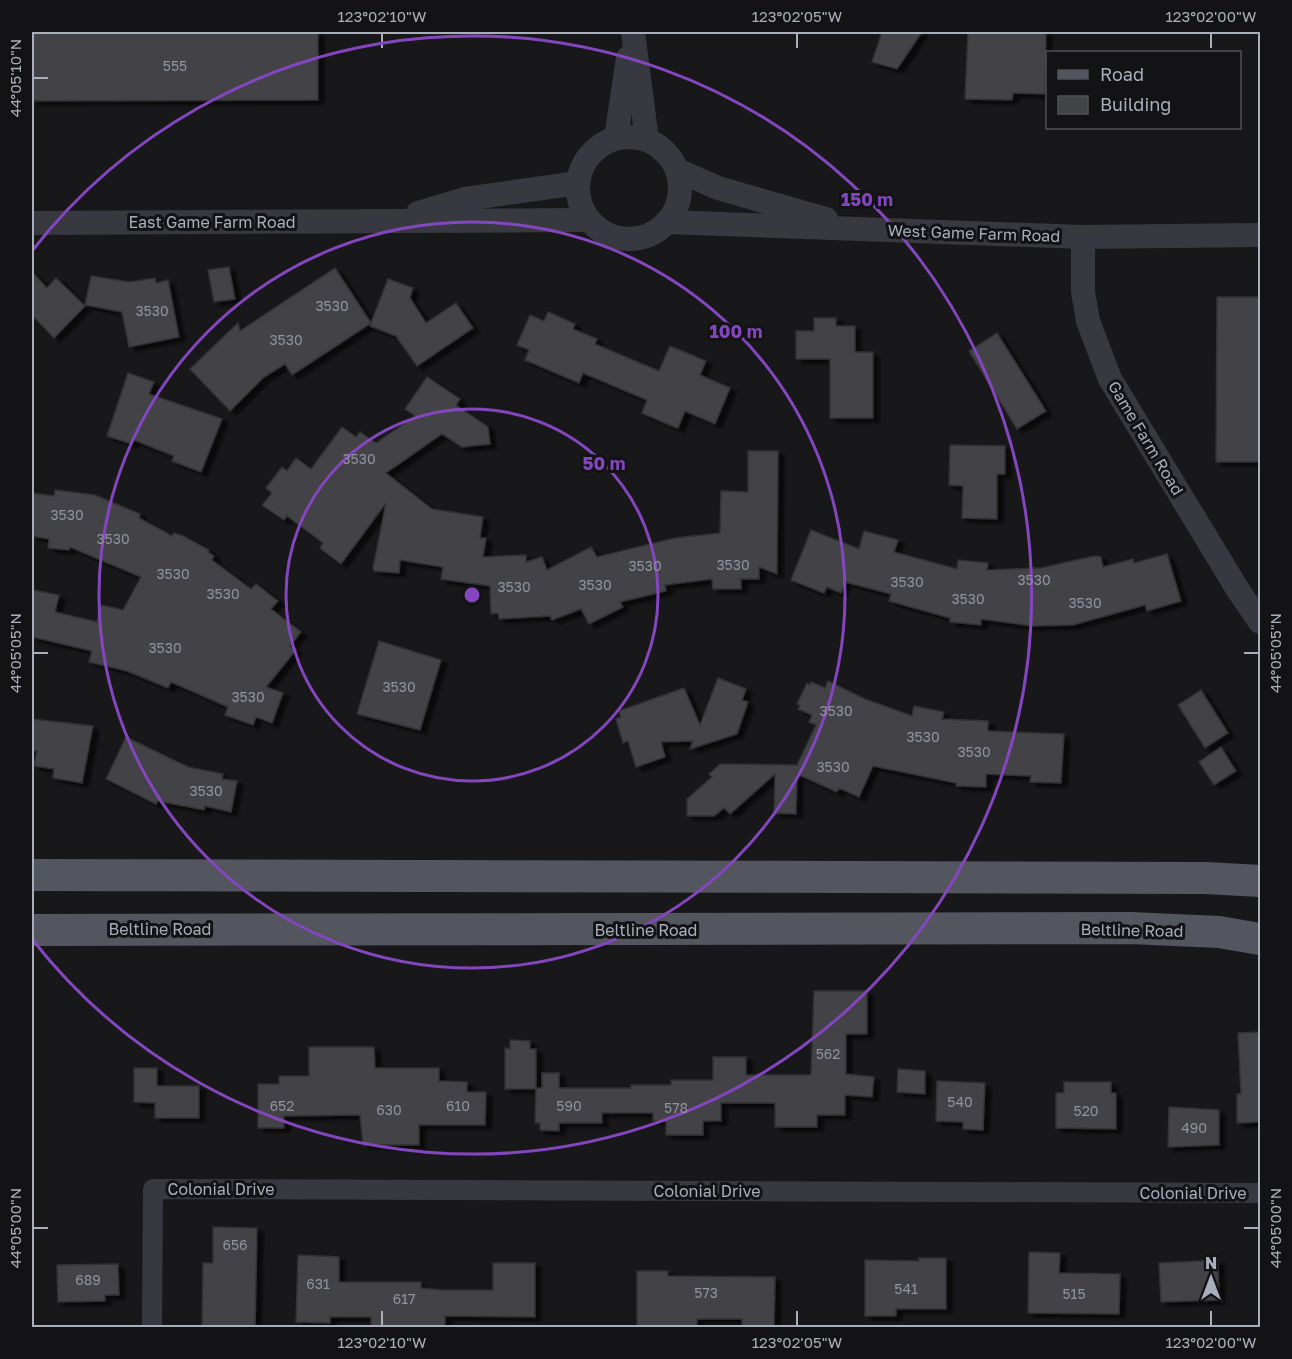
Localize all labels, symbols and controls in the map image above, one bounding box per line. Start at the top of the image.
text: 123°02'10"W [337,7,427,25]
text: 123°02'05"W [752,7,842,25]
text: 123°02'00"W [1165,7,1257,25]
text: 44°05'10"N [6,39,24,117]
legend [1046,51,1241,129]
house number: 555 [163,57,187,74]
text: Road [1100,63,1144,85]
text: Building [1100,93,1171,115]
text: 150 m [841,188,893,210]
street label: East Game Farm Road [128,212,296,232]
street label: West Game Farm Road [887,220,1061,246]
house number: 3530 [315,297,349,314]
house number: 3530 [135,302,169,319]
text: 100 m [710,320,762,342]
house number: 3530 [269,331,303,348]
street label: Game Farm Road [1104,377,1188,499]
house number: 3530 [342,450,376,467]
text: 50 m [583,452,625,474]
house number: 3530 [50,506,84,523]
house number: 3530 [96,530,130,547]
house number: 3530 [716,556,750,573]
house number: 3530 [628,557,662,574]
house number: 3530 [156,565,190,582]
house number: 3530 [1017,571,1051,588]
house number: 3530 [890,573,924,590]
house number: 3530 [578,576,612,593]
house number: 3530 [497,578,531,595]
house number: 3530 [206,585,240,602]
centre of rings [462,585,482,605]
house number: 3530 [951,590,985,607]
house number: 3530 [1068,594,1102,611]
text: 44°05'05"N [6,613,24,693]
text: 44°05'05"N [1266,613,1284,693]
house number: 3530 [148,639,182,656]
house number: 3530 [382,678,416,695]
house number: 3530 [231,688,265,705]
house number: 3530 [819,702,853,719]
house number: 3530 [906,728,940,745]
house number: 3530 [957,743,991,760]
house number: 3530 [816,758,850,775]
house number: 3530 [189,782,223,799]
street label: Beltline Road [109,919,211,939]
street label: Beltline Road [1080,919,1184,941]
street label: Beltline Road [595,920,697,940]
house number: 562 [816,1045,840,1062]
house number: 540 [947,1093,973,1110]
house number: 652 [270,1097,294,1114]
house number: 610 [446,1097,470,1114]
house number: 590 [556,1097,582,1114]
house number: 578 [664,1099,688,1116]
house number: 630 [376,1101,402,1118]
house number: 520 [1074,1102,1098,1119]
house number: 490 [1181,1119,1207,1136]
street label: Colonial Drive [168,1179,274,1199]
street label: Colonial Drive [654,1181,760,1201]
street label: Colonial Drive [1140,1183,1246,1203]
text: 44°05'00"N [6,1188,24,1268]
text: 44°05'00"N [1266,1188,1284,1268]
house number: 656 [222,1236,248,1253]
north arrow [1181,1248,1241,1308]
text: N [1205,1253,1217,1273]
house number: 689 [75,1271,101,1288]
house number: 631 [306,1275,330,1292]
house number: 541 [894,1280,918,1297]
house number: 573 [694,1284,718,1301]
house number: 515 [1062,1285,1086,1302]
house number: 617 [393,1290,415,1307]
text: 123°02'10"W [337,1333,427,1351]
text: 123°02'05"W [752,1333,842,1351]
text: 123°02'00"W [1165,1333,1257,1351]

